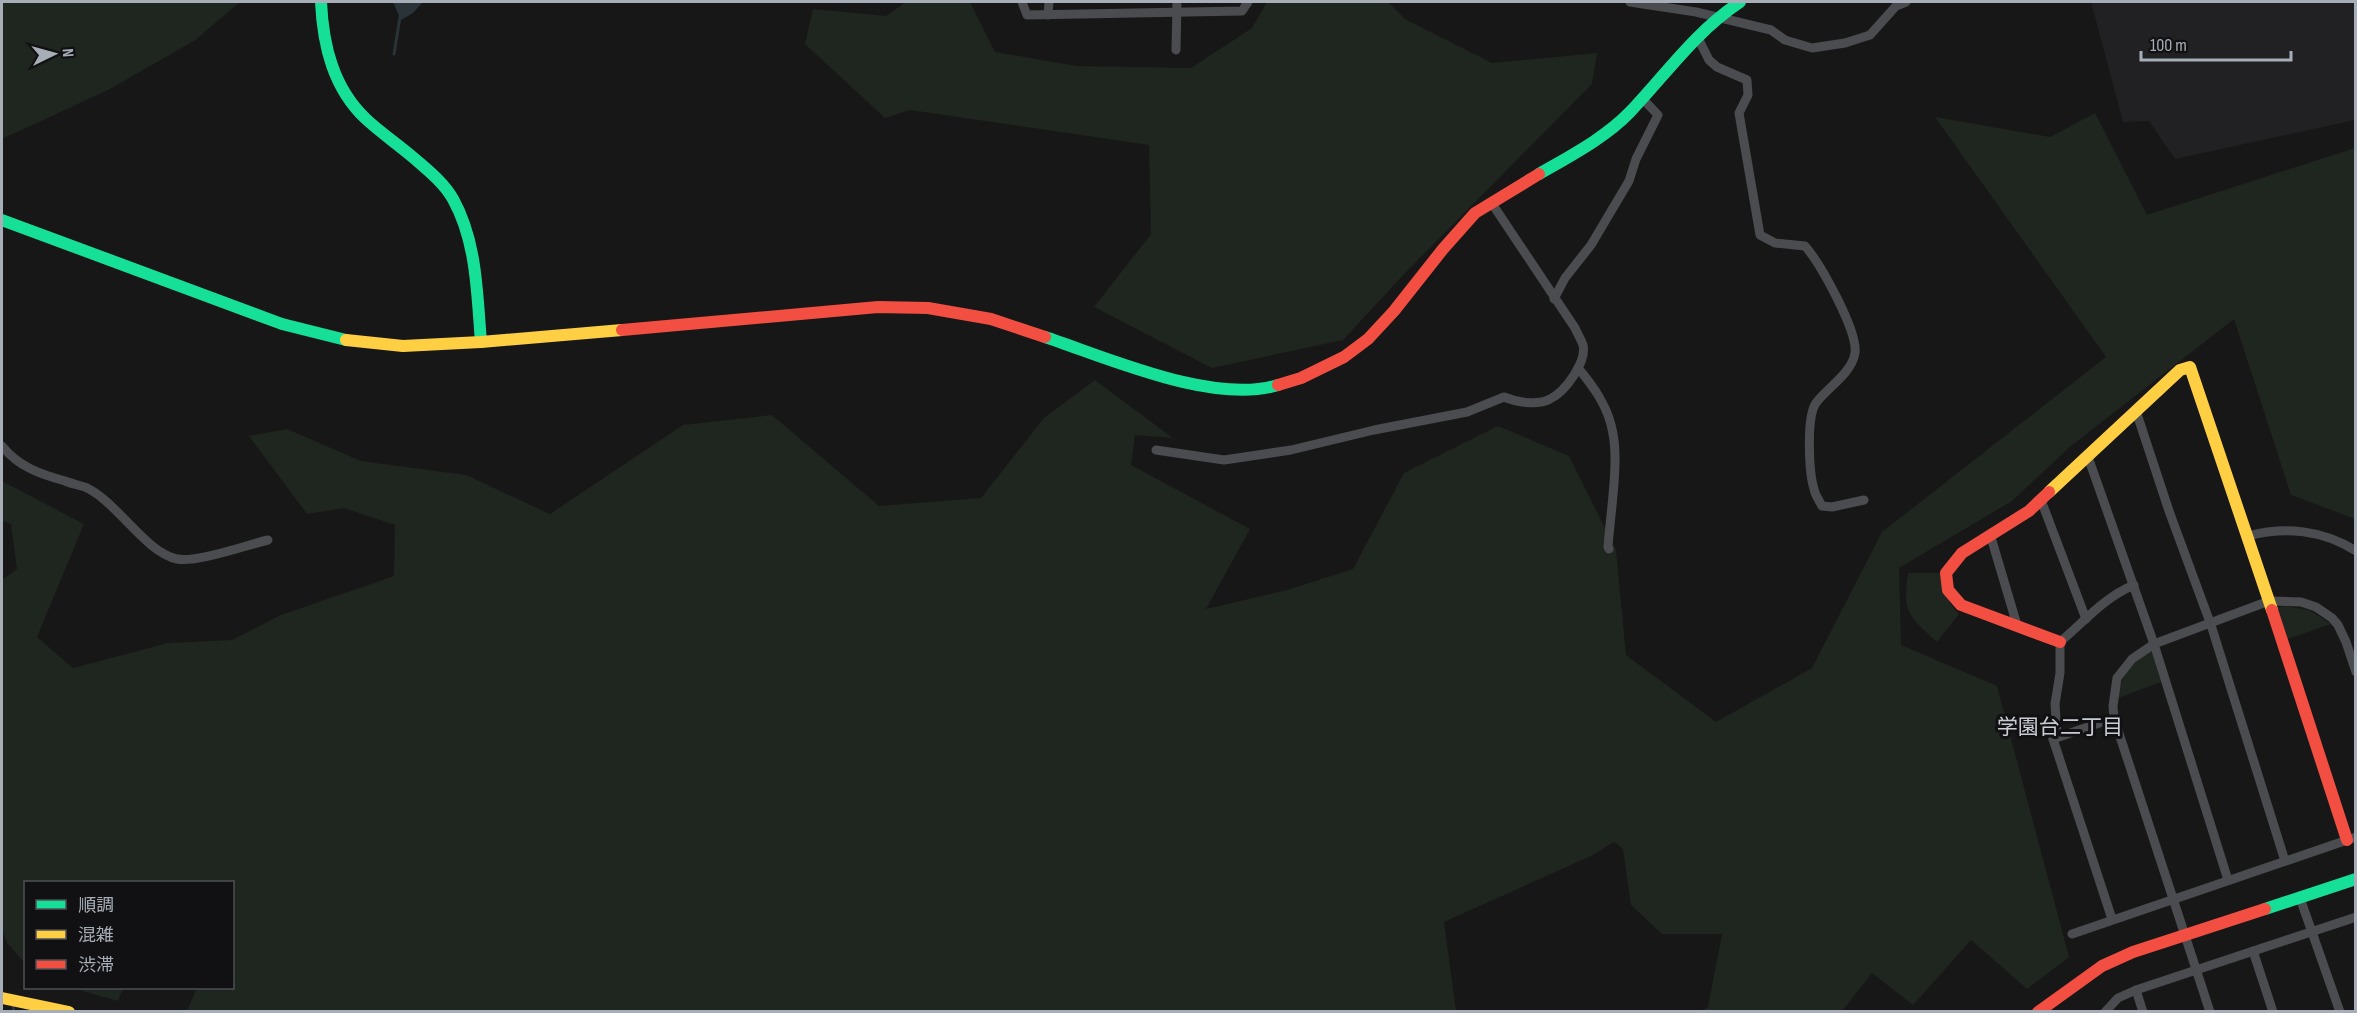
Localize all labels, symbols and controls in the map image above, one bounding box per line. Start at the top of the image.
north arrow [24,24,84,84]
scale bar [2141,24,2291,62]
text: 100 m [2150,35,2187,56]
text: N [58,48,77,58]
district label: 学園台二丁目 [1997,715,2123,740]
legend [24,881,234,989]
text: 順調 [78,895,114,916]
text: 混雑 [78,925,114,946]
text: 渋滞 [78,955,114,976]

